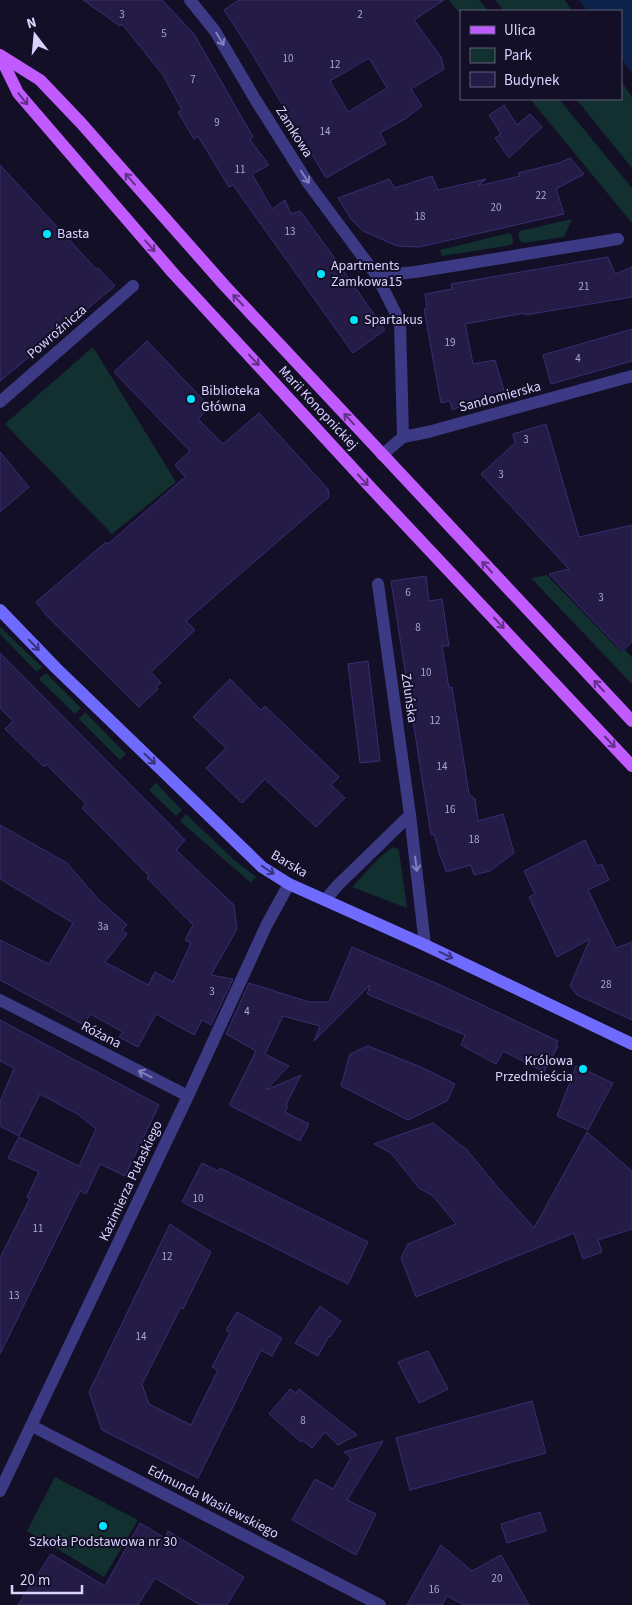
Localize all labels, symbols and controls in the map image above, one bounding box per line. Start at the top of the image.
house number: 3 [119,7,125,22]
house number: 2 [357,7,363,22]
north arrow [10,10,60,60]
legend [460,10,622,100]
text: N [24,13,39,34]
text: Ulica [504,20,535,41]
house number: 5 [161,26,167,41]
one-way arrow [215,31,225,45]
text: Park [504,45,533,66]
house number: 10 [283,51,293,66]
house number: 12 [330,57,340,72]
text: Budynek [504,70,560,91]
house number: 7 [190,72,196,87]
one-way arrow [18,92,29,105]
street label: Zamkowa [270,102,318,162]
house number: 9 [214,115,220,130]
house number: 14 [320,124,331,139]
house number: 11 [235,162,245,177]
one-way arrow [299,170,310,184]
one-way arrow [125,172,136,185]
house number: 22 [536,188,546,203]
house number: 20 [491,200,501,215]
house number: 18 [415,209,426,224]
place label: Basta [57,224,89,244]
house number: 13 [285,224,295,239]
marker: Basta [41,228,53,240]
one-way arrow [144,239,155,252]
place label: Apartments Zamkowa15 [331,256,402,292]
marker: Apartments Zamkowa15 [315,268,327,280]
house number: 21 [579,279,589,294]
one-way arrow [232,294,244,307]
street label: Powroźnicza [23,300,91,364]
place label: Spartakus [364,310,423,330]
marker: Spartakus [348,314,360,326]
house number: 19 [445,335,455,350]
house number: 4 [575,351,581,366]
one-way arrow [248,354,259,367]
street label: Marii Konopnickiej [274,361,362,455]
street label: Sandomierska [457,376,543,418]
place label: Biblioteka Główna [201,381,260,417]
marker: Biblioteka Główna [185,393,197,405]
one-way arrow [343,413,355,426]
house number: 3 [523,432,529,447]
house number: 3 [498,467,504,482]
one-way arrow [358,474,369,487]
one-way arrow [481,561,493,574]
house number: 6 [405,585,411,600]
house number: 3 [598,590,604,605]
one-way arrow [493,616,505,629]
house number: 8 [415,620,421,635]
one-way arrow [28,639,40,651]
house number: 10 [421,665,431,680]
street label: Zduńska [396,672,422,724]
one-way arrow [593,679,605,692]
house number: 12 [430,713,440,728]
one-way arrow [604,735,616,748]
one-way arrow [144,753,156,765]
house number: 14 [437,759,448,774]
house number: 16 [445,802,456,817]
house number: 18 [469,832,480,847]
street label: Barska [267,845,311,883]
one-way arrow [411,856,421,872]
one-way arrow [260,865,274,875]
house number: 3a [97,919,109,934]
one-way arrow [438,951,453,960]
house number: 28 [601,977,612,992]
house number: 3 [209,984,215,999]
house number: 4 [244,1004,250,1019]
street label: Różana [77,1016,125,1054]
place label: Królowa Przedmieścia [495,1051,573,1087]
marker: Królowa Przedmieścia [577,1063,589,1075]
one-way arrow [138,1069,153,1078]
street label: Kazimierza Pułaskiego [94,1117,168,1245]
house number: 10 [193,1191,203,1206]
house number: 11 [33,1221,43,1236]
house number: 12 [162,1249,172,1264]
house number: 13 [9,1288,19,1303]
house number: 14 [136,1329,147,1344]
house number: 8 [300,1413,306,1428]
street label: Edmunda Wasilewskiego [144,1460,282,1544]
marker: Szkoła Podstawowa nr 30 [97,1520,109,1532]
place label: Szkoła Podstawowa nr 30 [29,1532,177,1552]
scale bar [12,1562,82,1594]
text: 20 m [20,1570,50,1591]
house number: 20 [492,1571,502,1586]
house number: 16 [429,1582,440,1597]

